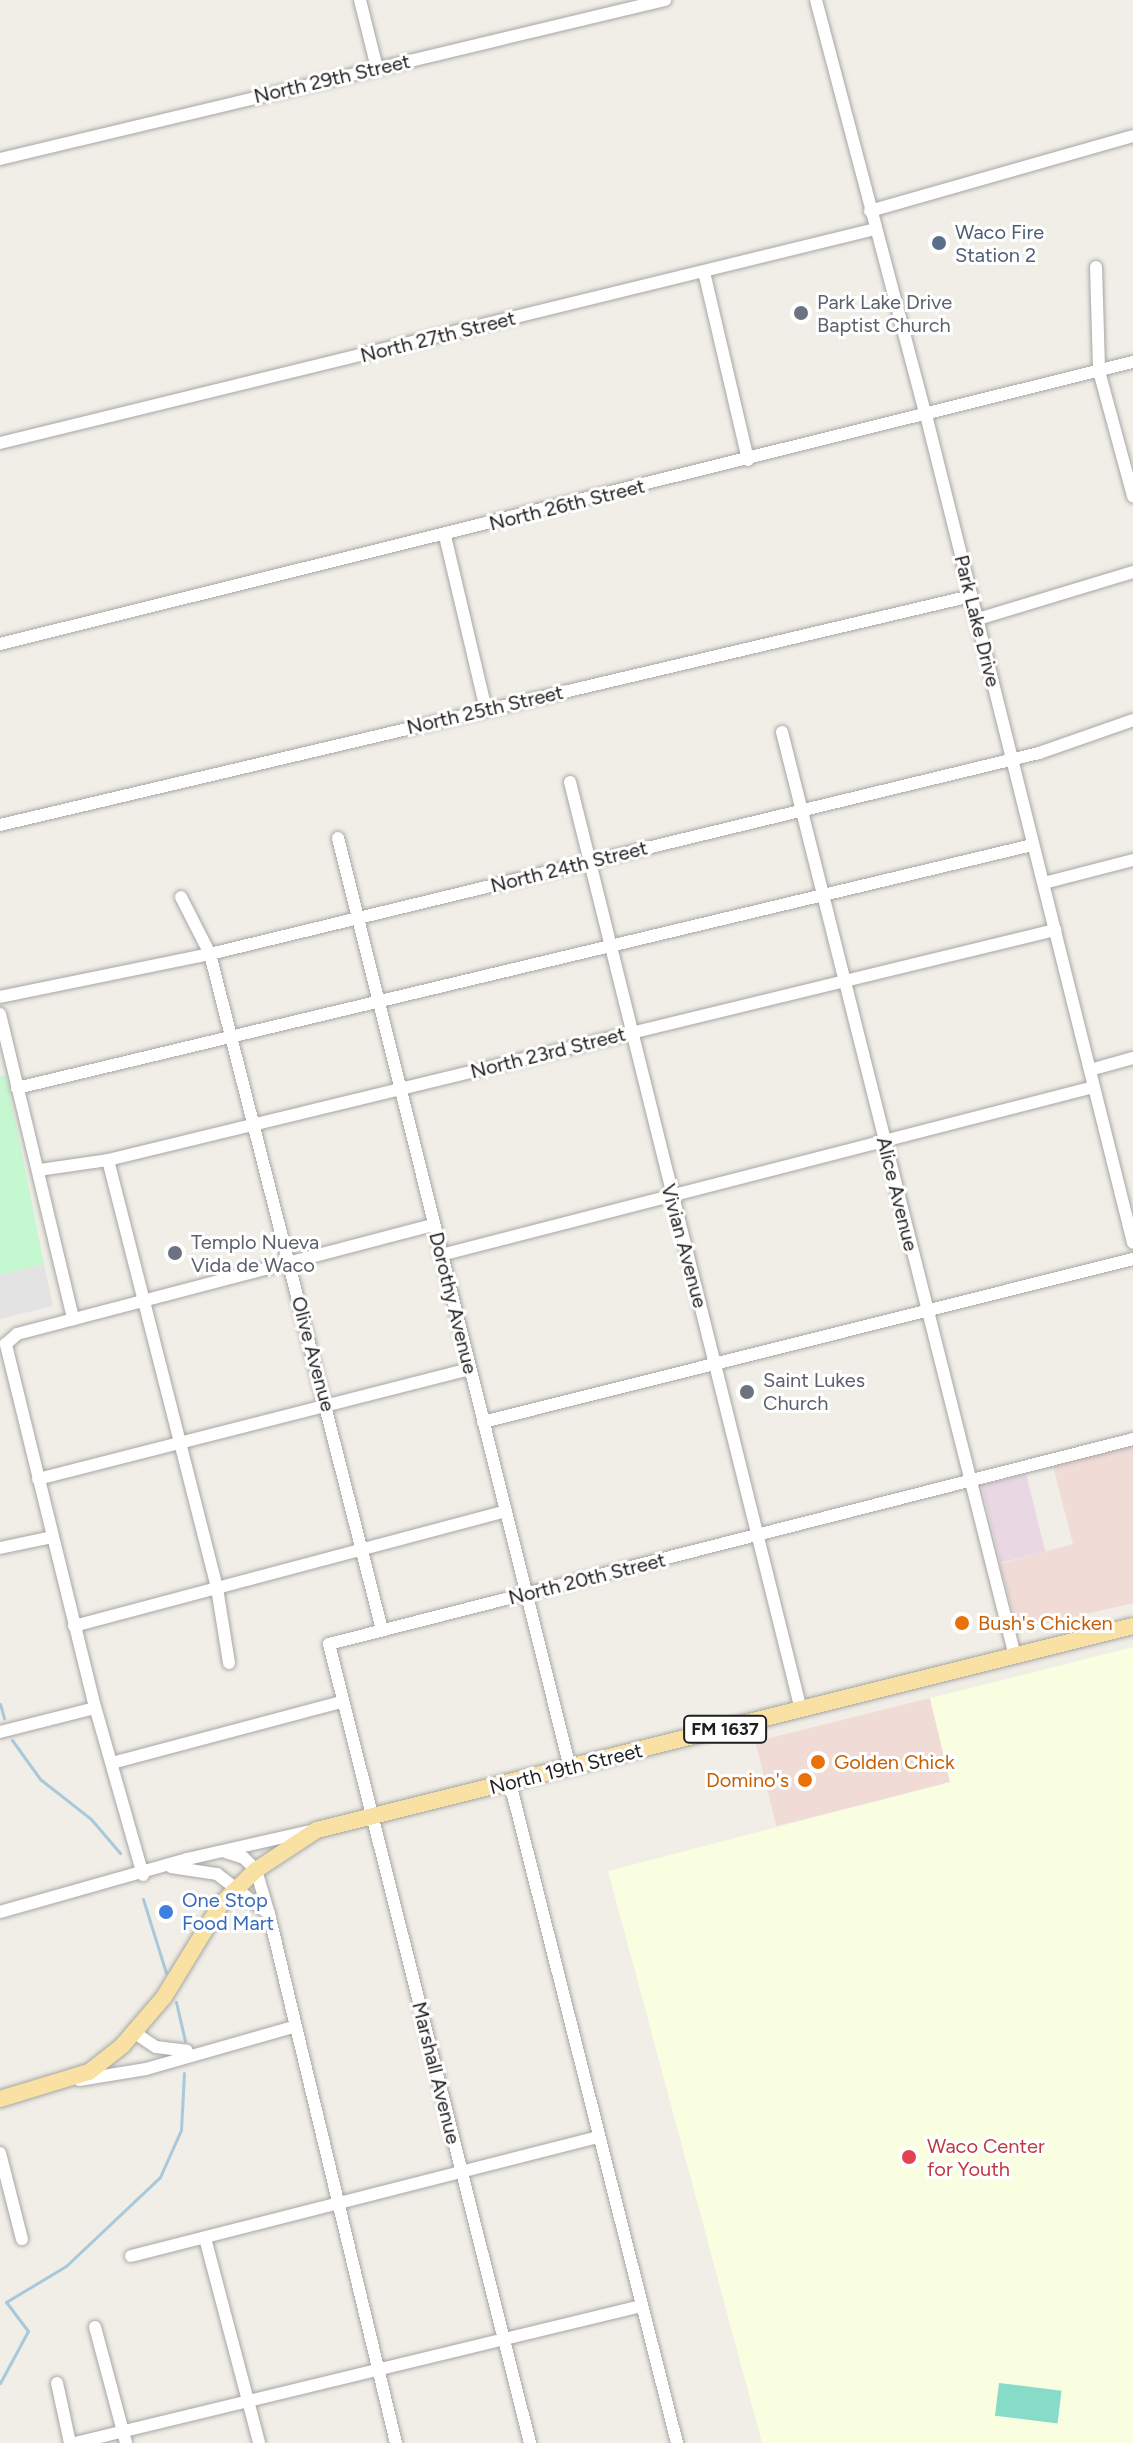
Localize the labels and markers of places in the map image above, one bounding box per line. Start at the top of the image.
place label: Waco Fire Station 2 [955,220,1044,267]
marker: Waco Fire Station 2 [930,234,948,252]
place label: Park Lake Drive Baptist Church [817,290,952,337]
marker: Park Lake Drive Baptist Church [792,304,810,322]
place label: Templo Nueva Vida de Waco [191,1230,319,1277]
marker: Templo Nueva Vida de Waco [166,1244,184,1262]
place label: Saint Lukes Church [763,1368,865,1415]
marker: Saint Lukes Church [738,1383,756,1401]
place label: Bush's Chicken [978,1611,1113,1635]
marker: Bush's Chicken [953,1614,971,1632]
place label: Golden Chick [834,1750,955,1774]
marker: Golden Chick [809,1753,827,1771]
place label: Domino's [706,1768,789,1792]
marker: Domino's [796,1771,814,1789]
place label: One Stop Food Mart [182,1888,274,1935]
marker: One Stop Food Mart [157,1903,175,1921]
place label: Waco Center for Youth [927,2134,1045,2181]
marker: Waco Center for Youth [898,2146,920,2168]

